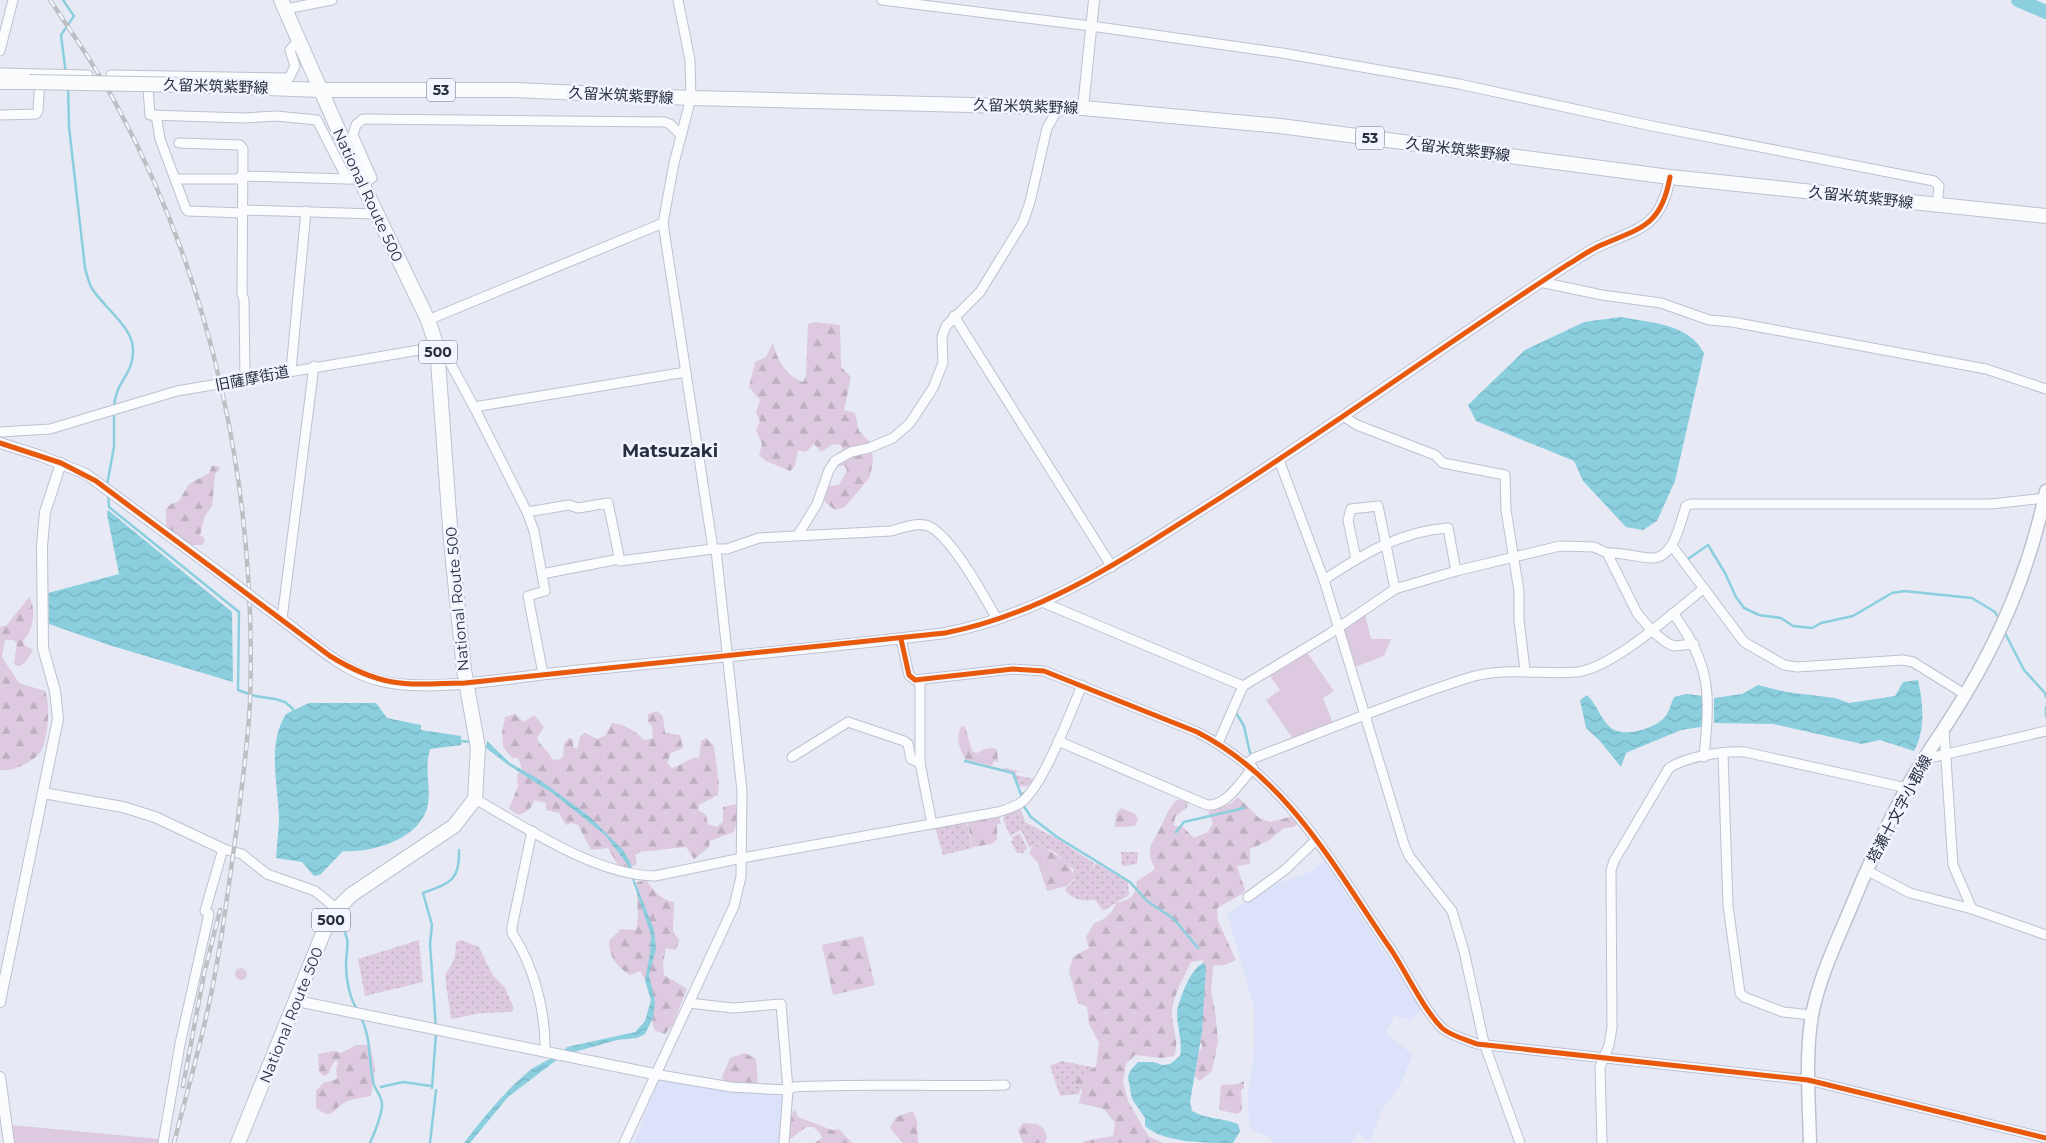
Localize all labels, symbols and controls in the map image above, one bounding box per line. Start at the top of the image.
street label: 久留米筑紫野線 [163,75,269,97]
road number: 53 [427,78,455,102]
street label: 久留米筑紫野線 [568,83,674,107]
street label: 久留米筑紫野線 [973,95,1079,117]
street label: National Route 500 [329,125,407,265]
road number: 53 [1356,126,1384,150]
street label: 久留米筑紫野線 [1405,133,1511,165]
street label: 久留米筑紫野線 [1808,182,1914,212]
road number: 500 [419,341,457,364]
street label: 旧薩摩街道 [213,362,291,394]
district label: Matsuzaki [622,440,718,462]
street label: National Route 500 [441,526,473,672]
street label: 塔瀬十文字小郡線 [1862,752,1936,866]
road number: 500 [312,908,350,932]
street label: National Route 500 [255,944,327,1086]

